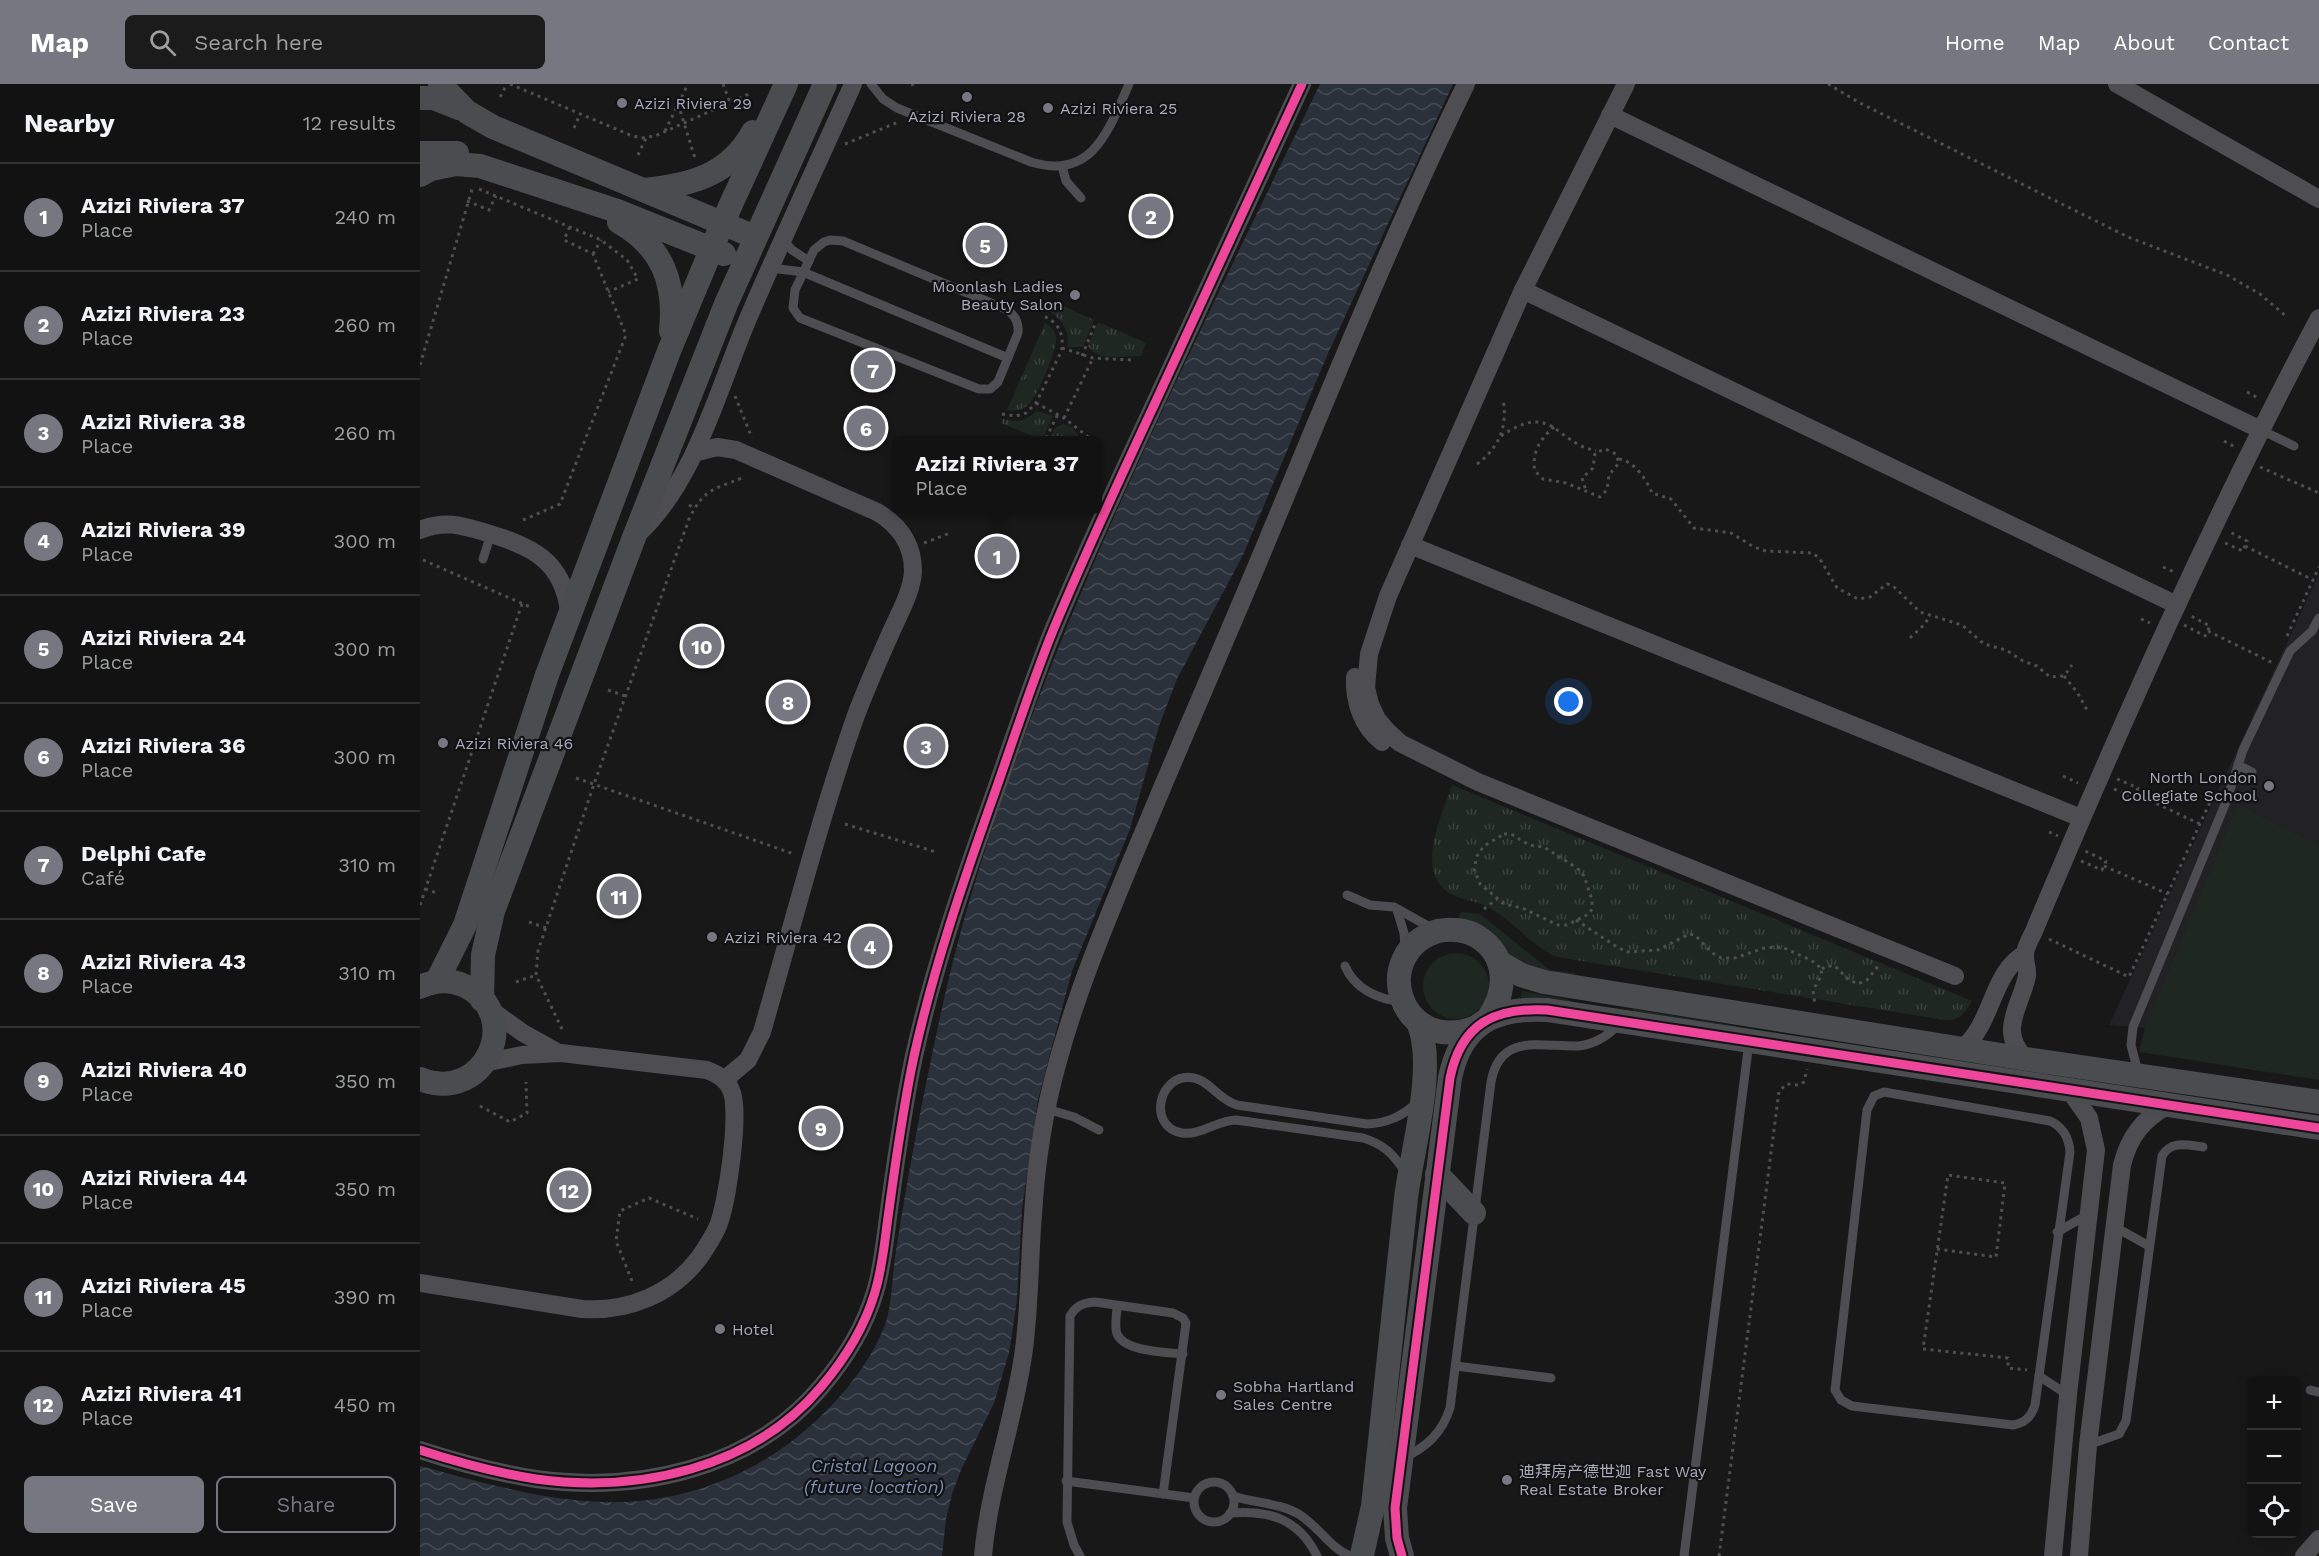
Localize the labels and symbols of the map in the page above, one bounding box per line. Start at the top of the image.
marker: Azizi Riviera 28 [960,90,974,104]
place label: Azizi Riviera 29 [634,94,752,113]
marker: Azizi Riviera 29 [615,96,629,110]
place label: Azizi Riviera 25 [1060,99,1177,118]
marker: Azizi Riviera 25 [1041,101,1055,115]
place label: Azizi Riviera 28 [908,107,1026,126]
pin: 2 [1132,194,1170,238]
pin: 5 [966,222,1004,268]
place label: Moonlash Ladies Beauty Salon [932,277,1063,314]
marker: Moonlash Ladies Beauty Salon [1068,288,1082,302]
pin: 7 [854,348,892,392]
pin: 6 [846,406,886,450]
pin: 1 [978,534,1016,578]
pin: 10 [682,624,722,668]
pin: 8 [768,680,808,724]
your location [1554,687,1583,716]
pin: 3 [906,724,946,768]
place label: Azizi Riviera 46 [455,734,573,753]
marker: Azizi Riviera 46 [436,736,450,750]
place label: North London Collegiate School [2121,768,2257,805]
marker: North London Collegiate School [2262,779,2276,793]
pin: 11 [600,874,638,918]
pin: 4 [850,924,890,968]
place label: Azizi Riviera 42 [724,928,842,947]
marker: Azizi Riviera 42 [705,930,719,944]
pin: 9 [802,1106,840,1150]
pin: 12 [550,1168,588,1212]
place label: Hotel [732,1320,774,1339]
marker: Hotel [713,1322,727,1336]
place label: Sobha Hartland Sales Centre [1233,1377,1354,1414]
marker: Sobha Hartland Sales Centre [1214,1388,1228,1402]
water label: Cristal Lagoon (future location) [804,1455,944,1497]
place label: 迪拜房产德世迦 Fast Way Real Estate Broker [1519,1462,1707,1499]
marker: 迪拜房产德世迦 Fast Way Real Estate Broker [1500,1473,1514,1487]

